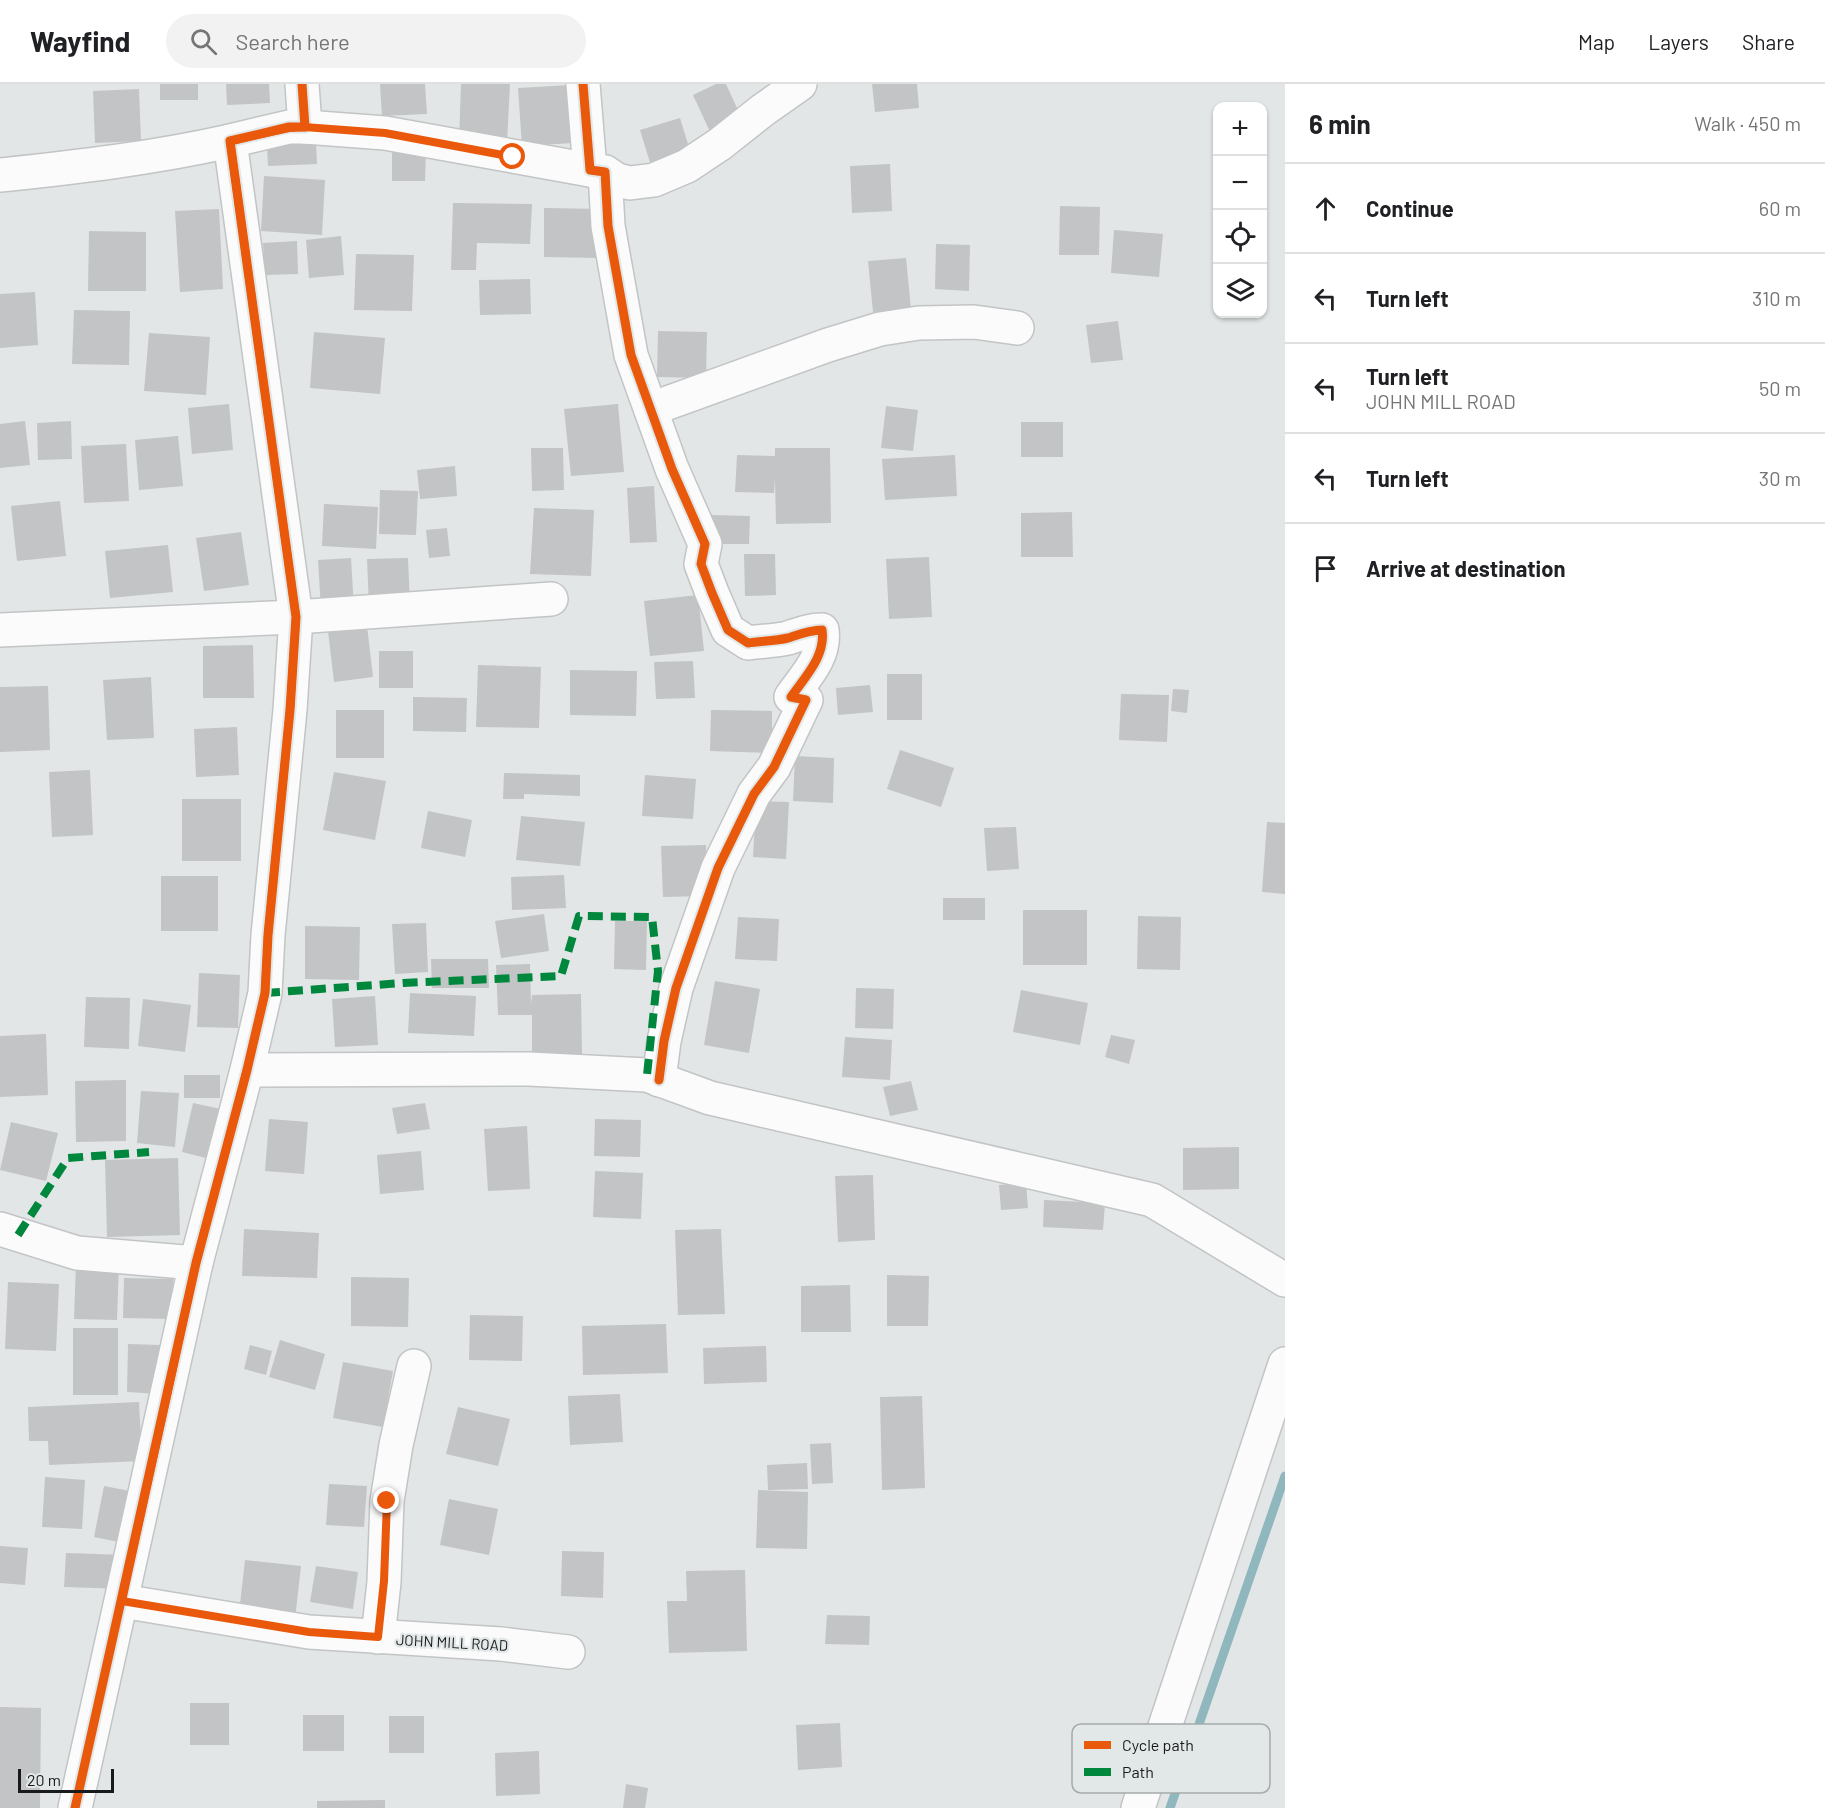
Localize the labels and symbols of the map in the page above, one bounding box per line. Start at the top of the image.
route start [499,143,525,169]
route end [373,1487,399,1513]
street label: JOHN MILL ROAD [395,1630,509,1654]
legend [1072,1724,1270,1793]
text: Cycle path [1122,1735,1194,1754]
text: Path [1122,1762,1154,1781]
scale bar [18,1766,114,1794]

